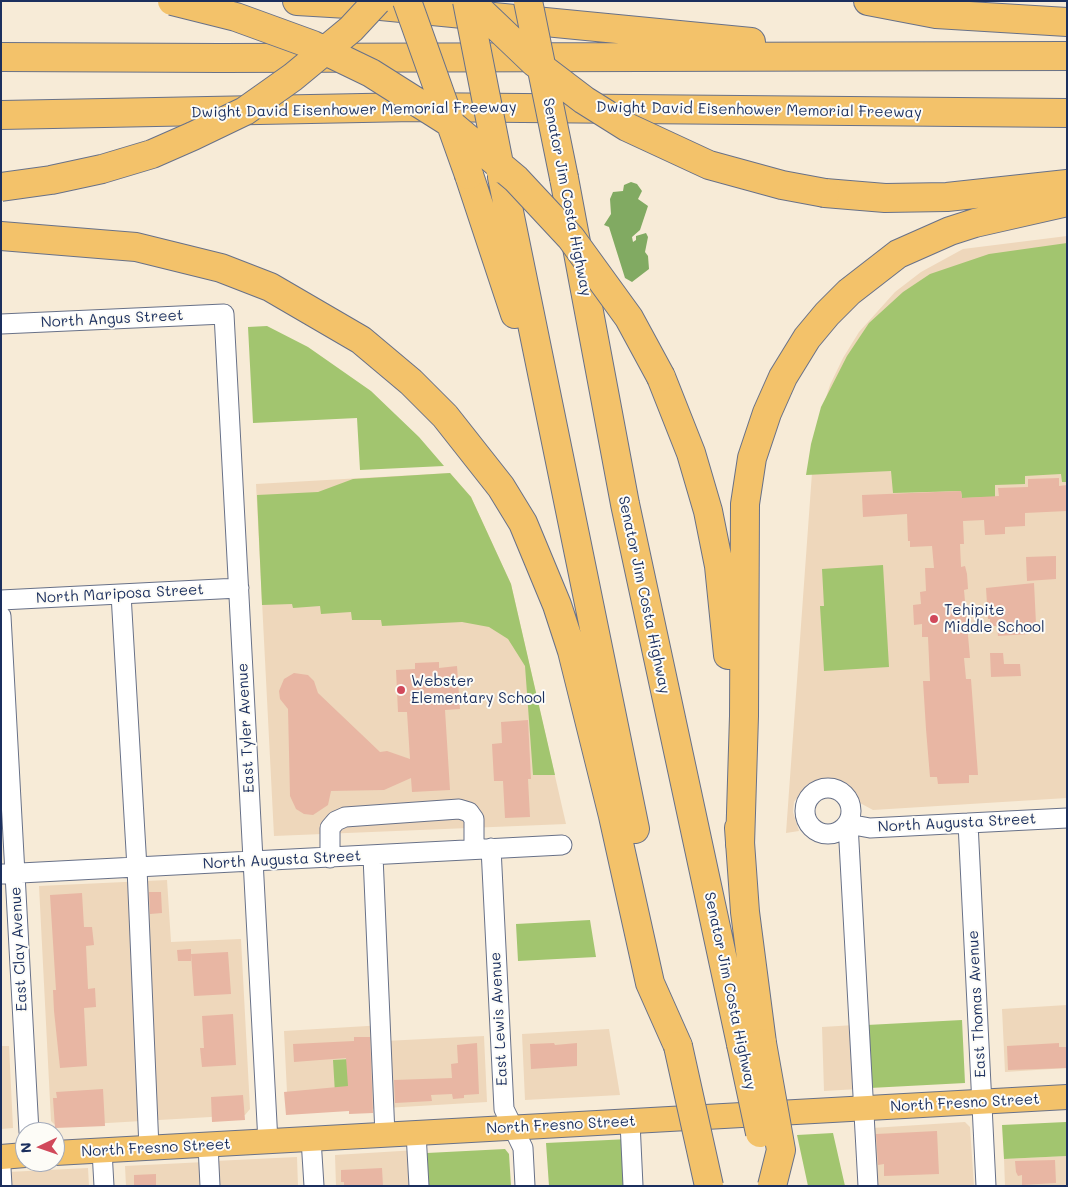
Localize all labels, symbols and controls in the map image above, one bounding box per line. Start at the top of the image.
street label: Senator Jim Costa Highway [539,96,595,298]
street label: Dwight David Eisenhower Memorial Freeway [191,98,517,122]
street label: Dwight David Eisenhower Memorial Freeway [596,98,922,122]
street label: North Angus Street [40,306,184,332]
street label: Senator Jim Costa Highway [614,494,674,696]
street label: North Mariposa Street [36,581,204,607]
place label: Tehipite Middle School [944,601,1045,636]
marker: Tehipite Middle School [928,613,940,625]
street label: East Tyler Avenue [234,663,258,793]
place label: Webster Elementary School [411,672,546,707]
marker: Webster Elementary School [395,684,407,696]
street label: North Augusta Street [877,810,1037,836]
street label: North Augusta Street [202,847,362,873]
street label: East Clay Avenue [7,886,31,1012]
street label: Senator Jim Costa Highway [700,890,760,1092]
street label: East Thomas Avenue [964,930,990,1078]
street label: East Lewis Avenue [487,952,511,1086]
street label: North Fresno Street [890,1090,1040,1116]
street label: North Fresno Street [486,1112,636,1138]
north arrow [15,1122,65,1172]
street label: North Fresno Street [81,1135,231,1161]
text: N [16,1142,35,1154]

